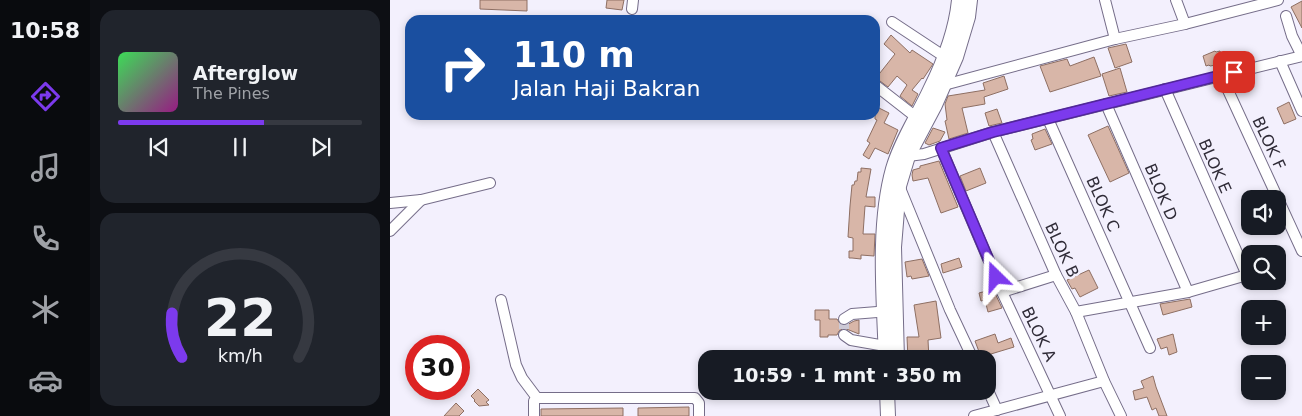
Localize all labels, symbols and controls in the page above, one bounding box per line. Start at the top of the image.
text: 10:58 [10,18,80,43]
icon: right [430,35,495,100]
text: 110 m [513,35,635,75]
pin [1213,51,1255,93]
icon: arrive [1220,58,1248,86]
text: Afterglow [193,62,298,84]
text: Jalan Haji Bakran [513,76,701,101]
icon: directions [28,79,63,114]
text: The Pines [193,84,270,103]
street label: BLOK F [1248,113,1290,173]
icon: previous [145,133,173,161]
icon: pause [226,133,254,161]
icon: next [307,133,335,161]
street label: BLOK E [1195,136,1235,196]
icon: music [28,150,63,185]
street label: BLOK D [1141,161,1181,223]
street label: BLOK C [1082,173,1124,235]
map controls [1241,190,1286,400]
button: sound [1241,190,1286,235]
street label: BLOK B [1041,219,1083,281]
icon: phone [28,221,63,256]
button: search [1241,245,1286,290]
position arrow [969,250,1021,302]
text: 22 [204,288,276,348]
icon: climate [28,292,63,327]
button: + [1241,300,1286,345]
street label: BLOK A [1018,304,1060,364]
speed limit sign: 30 [405,335,470,400]
text: km/h [217,345,263,366]
button: − [1241,355,1286,400]
icon: car [28,363,63,398]
text: 10:59 · 1 mnt · 350 m [732,364,962,386]

